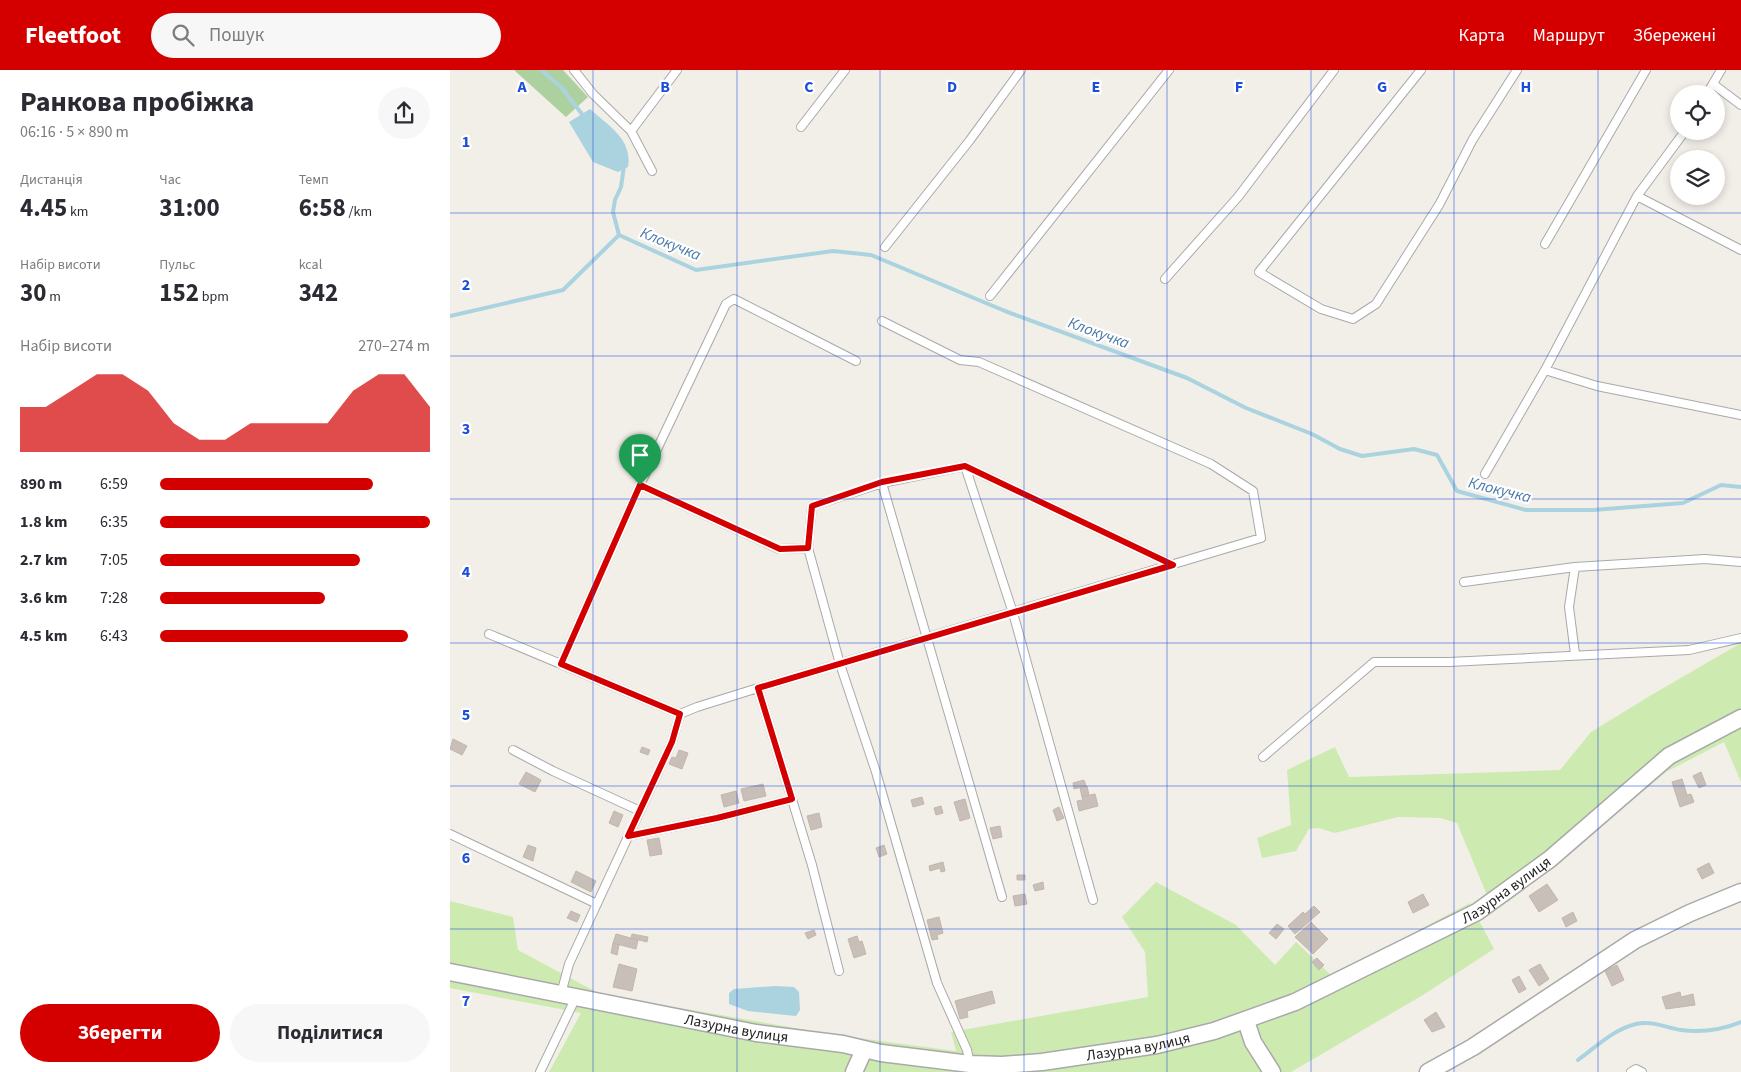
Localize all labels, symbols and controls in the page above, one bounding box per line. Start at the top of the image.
search box [151,13,501,58]
text: Fleetfoot [25,18,121,53]
icon: search [169,21,197,49]
text: Пошук [209,22,264,49]
text: Карта [1459,23,1505,48]
text: Маршрут [1533,23,1605,48]
text: Збережені [1633,23,1716,48]
text: A [516,76,527,98]
text: B [660,76,670,98]
text: C [804,76,814,98]
text: D [947,76,957,98]
text: E [1092,76,1100,98]
text: F [1235,76,1243,98]
text: G [1377,76,1387,98]
text: H [1521,76,1531,98]
text: Ранкова пробіжка [20,82,254,122]
map controls [1670,85,1725,205]
button: locate [1670,85,1725,140]
button: share [378,87,430,139]
text: 06:16 · 5 × 890 m [20,121,129,143]
text: 1 [462,131,470,153]
button: layers [1670,150,1725,205]
text: Дистанція [20,170,83,190]
text: Час [159,170,181,190]
text: Темп [299,170,329,190]
text: 4.45 [20,190,67,226]
text: 31:00 [159,190,220,226]
text: 6:58 [299,190,346,226]
text: km [67,202,88,222]
text: /km [346,202,372,222]
water label: Клокучка [637,222,705,266]
text: Набір висоти [20,255,101,275]
text: Пульс [159,255,196,275]
text: kcal [299,255,322,275]
text: 2 [462,274,470,296]
text: 30 [20,275,46,311]
text: 152 [159,275,199,311]
text: 342 [299,275,338,311]
text: m [46,287,61,307]
text: bpm [199,287,229,307]
water label: Клокучка [1065,312,1133,354]
text: Набір висоти [20,335,112,357]
text: 270–274 m [358,335,430,357]
text: 3 [462,418,470,440]
pin [619,434,661,485]
icon: arrive [626,441,654,469]
water label: Клокучка [1466,472,1534,508]
text: 890 m [20,473,62,495]
text: 6:59 [100,473,128,495]
text: 1.8 km [20,511,67,533]
text: 6:35 [100,511,128,533]
text: 2.7 km [20,549,67,571]
text: 7:05 [100,549,128,571]
text: 4 [462,561,471,583]
text: 3.6 km [20,587,67,609]
text: 7:28 [100,587,128,609]
text: 4.5 km [20,625,67,647]
text: 6:43 [100,625,128,647]
text: 5 [462,704,470,726]
text: 6 [462,847,470,869]
street label: Лазурна вулиця [1458,852,1556,929]
text: 7 [462,990,470,1012]
button: Зберегти [20,1004,220,1062]
button: Поділитися [230,1004,430,1062]
street label: Лазурна вулиця [683,1009,790,1048]
street label: Лазурна вулиця [1085,1027,1192,1066]

